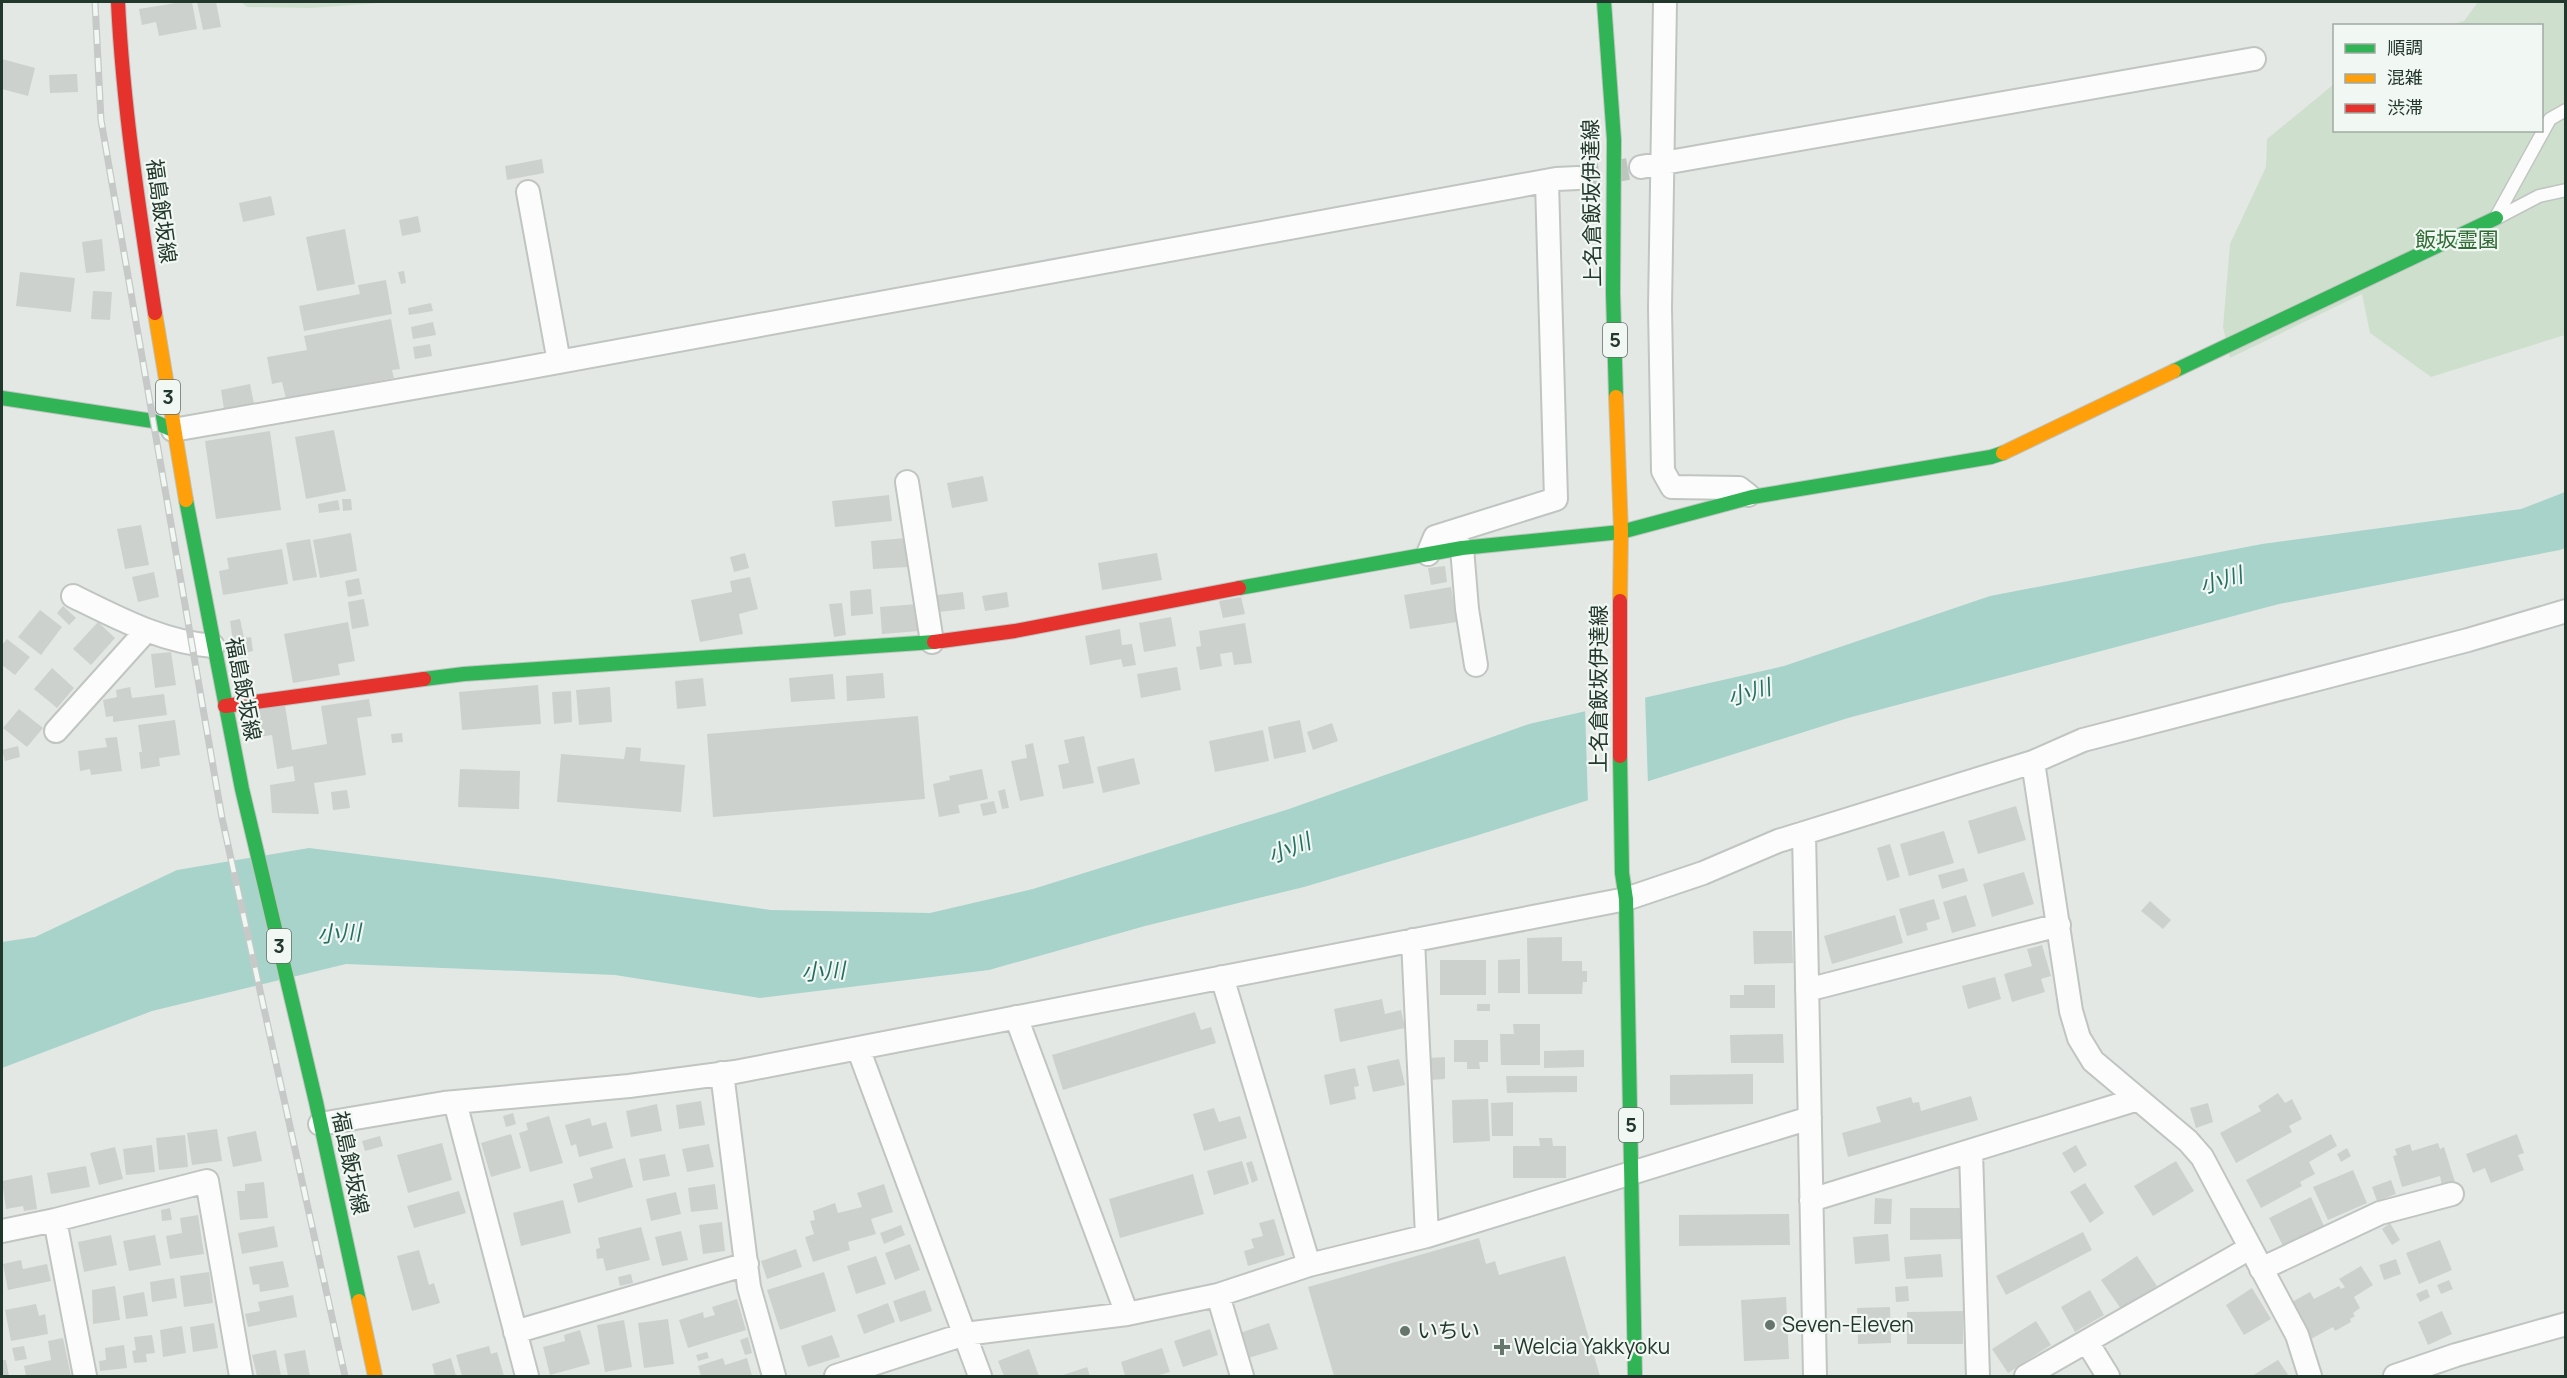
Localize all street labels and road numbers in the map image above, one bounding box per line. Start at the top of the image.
street label: 上名倉飯坂伊達線 [1576,119,1606,287]
street label: 福島飯坂線 [141,157,183,265]
road number: 5 [1603,323,1627,357]
road number: 3 [156,380,180,414]
street label: 上名倉飯坂伊達線 [1584,605,1612,773]
street label: 福島飯坂線 [220,635,268,743]
road number: 3 [267,929,291,963]
road number: 5 [1619,1108,1643,1142]
street label: 福島飯坂線 [326,1109,376,1217]

